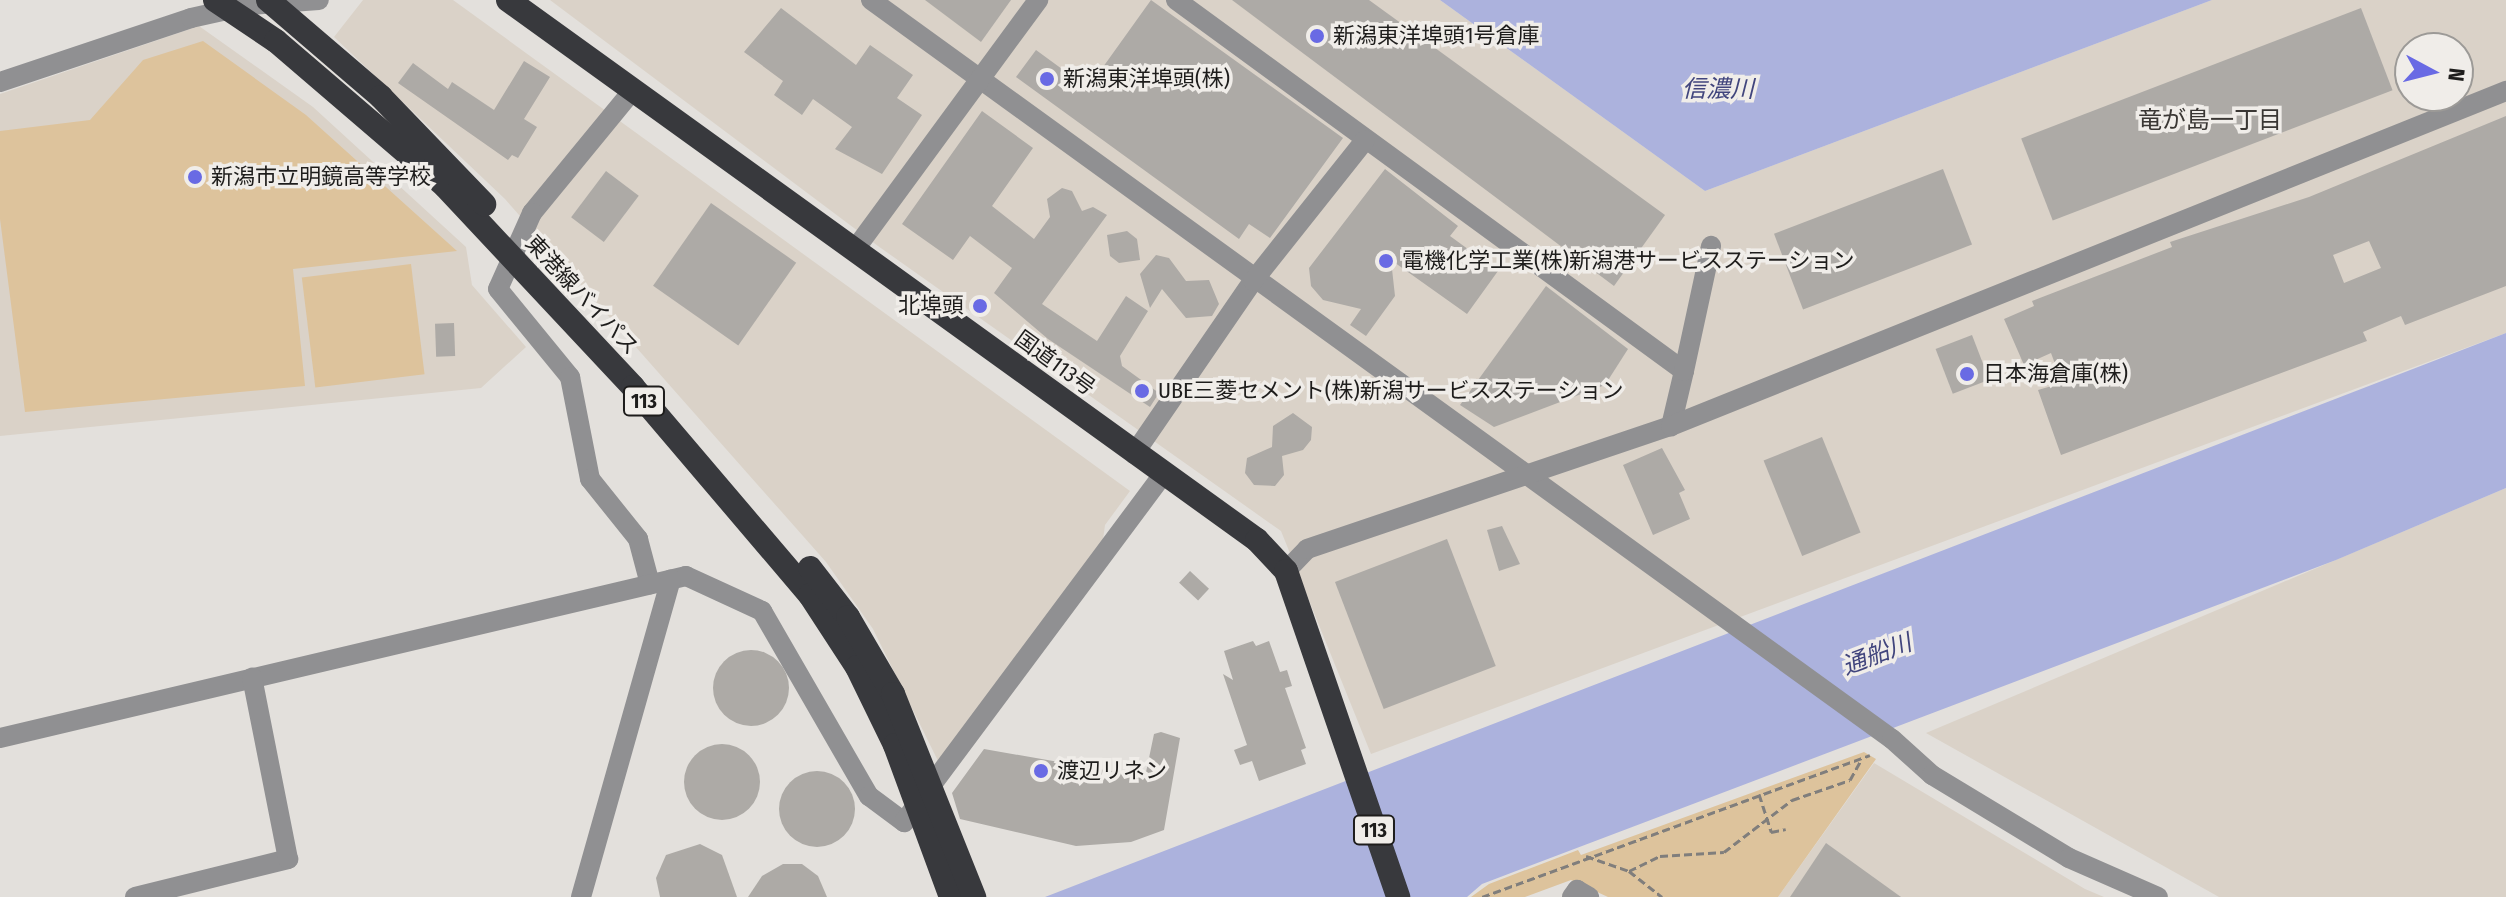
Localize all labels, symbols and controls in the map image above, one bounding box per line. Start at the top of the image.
place label: 新潟東洋埠頭1号倉庫 [1333,23,1540,49]
marker: 新潟東洋埠頭1号倉庫 [1308,27,1326,45]
north arrow [2394,32,2474,112]
place label: 新潟東洋埠頭(株) [1063,66,1230,92]
text: N [2442,67,2471,83]
marker: 新潟東洋埠頭(株) [1038,70,1056,88]
water label: 信濃川 [1682,76,1754,104]
district label: 竜が島一丁目 [2138,107,2282,135]
place label: 新潟市立明鏡高等学校 [211,164,431,190]
marker: 新潟市立明鏡高等学校 [186,168,204,186]
street label: 東港線バイパス [520,230,644,360]
place label: 電機化学工業(株)新潟港サービスステーション [1402,248,1855,274]
marker: 電機化学工業(株)新潟港サービスステーション [1377,252,1395,270]
place label: 北埠頭 [898,293,964,319]
marker: 北埠頭 [971,297,989,315]
street label: 国道113号 [1010,325,1100,401]
place label: 日本海倉庫(株) [1983,361,2128,387]
marker: 日本海倉庫(株) [1958,365,1976,383]
place label: UBE三菱セメント(株)新潟サービスステーション [1158,378,1624,404]
marker: UBE三菱セメント(株)新潟サービスステーション [1133,382,1151,400]
road number: 113 [622,385,666,417]
water label: 通船川 [1838,629,1916,681]
place label: 渡辺リネン [1057,758,1167,784]
marker: 渡辺リネン [1032,762,1050,780]
road number: 113 [1352,814,1396,846]

